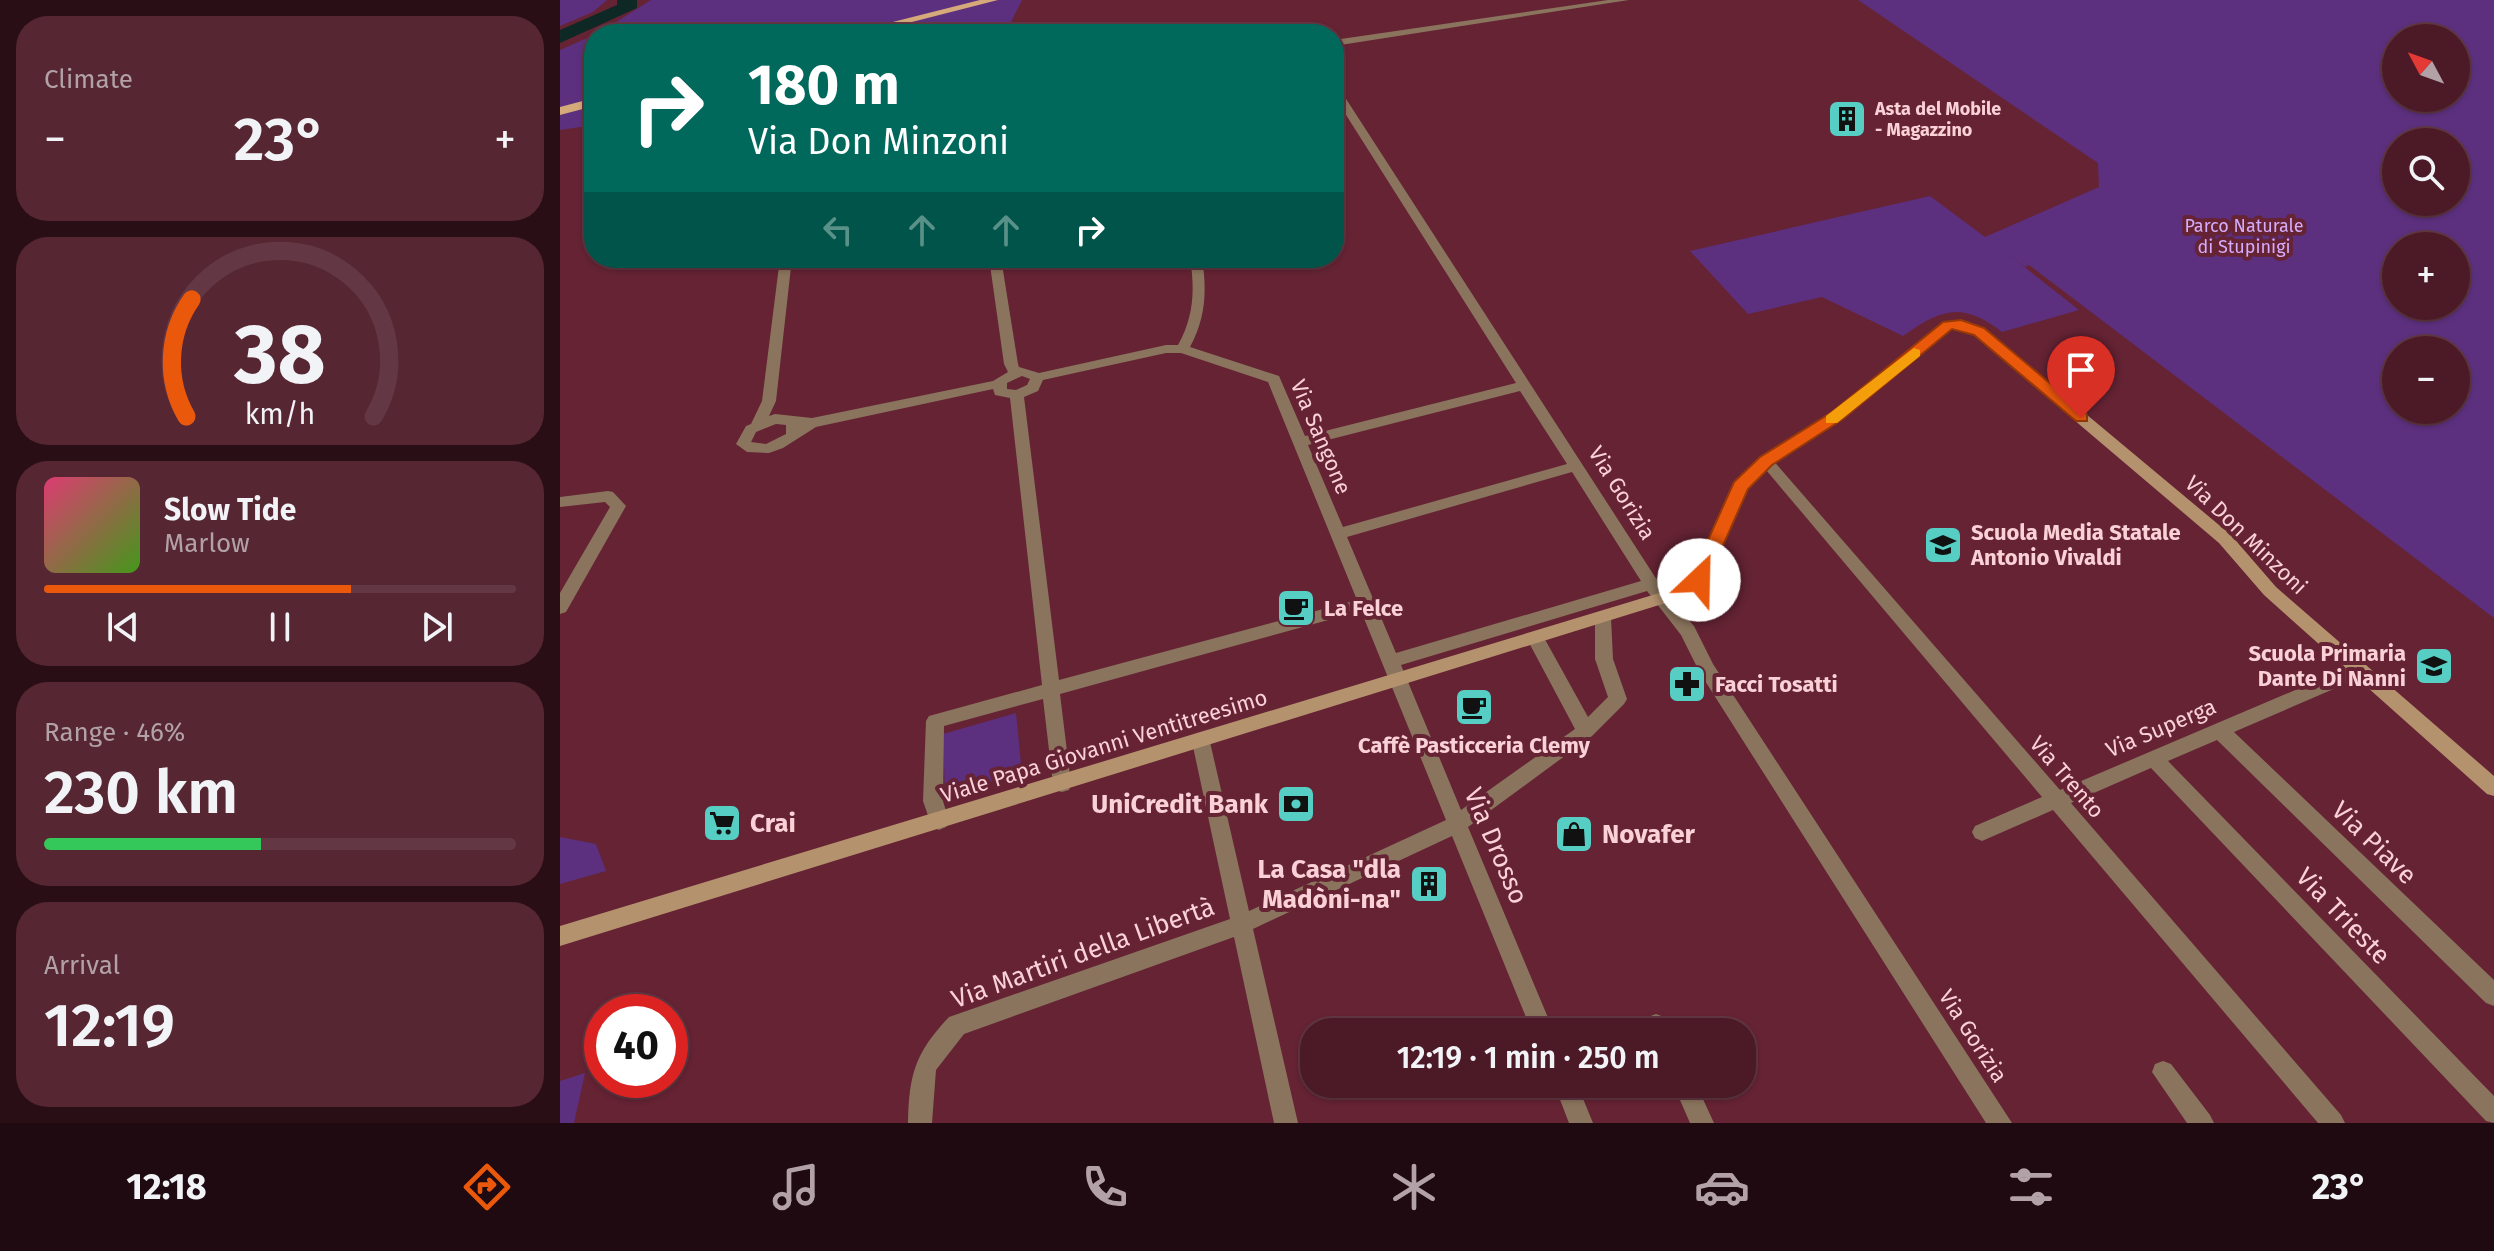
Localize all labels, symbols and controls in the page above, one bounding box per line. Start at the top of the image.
north arrow [2382,24,2470,112]
map controls [2382,24,2470,424]
text: 180 m [748,52,900,119]
icon: right [616,56,720,160]
text: Climate [44,64,133,95]
building icon: Asta del Mobile - Magazzino [1826,98,1868,140]
place label: Asta del Mobile - Magazzino [1874,98,2001,141]
text: 23° [234,104,326,176]
text: − [44,113,66,166]
text: + [494,113,516,166]
text: Via Don Minzoni [748,120,1009,164]
button: search [2382,128,2470,216]
icon: left [816,208,860,252]
icon: ahead [900,208,944,252]
icon: ahead [984,208,1028,252]
icon: right [1068,208,1112,252]
park label: Parco Naturale di Stupinigi [2184,215,2304,258]
button: + [2382,232,2470,320]
text: 38 [233,304,326,404]
pin [2047,336,2115,418]
button: − [2382,336,2470,424]
icon: arrive [2059,348,2103,392]
street label: Via Sangone [1285,376,1357,498]
text: km/h [245,397,315,432]
street label: Via Gorizia [1583,441,1661,545]
street label: Via Don Minzoni [2179,470,2313,600]
text: Slow Tide [164,492,296,528]
place label: Scuola Media Statale Antonio Vivaldi [1970,519,2181,571]
school or university icon: Scuola Media Statale Antonio Vivaldi [1922,524,1964,566]
text: Marlow [164,528,250,559]
position arrow [1657,538,1741,622]
cafe icon: La Felce [1275,587,1317,629]
place label: La Felce [1324,595,1403,622]
icon: previous [101,605,145,649]
icon: pause [258,605,302,649]
icon: next [415,605,459,649]
place label: Scuola Primaria Dante Di Nanni [2248,640,2406,692]
school or university icon: Scuola Primaria Dante Di Nanni [2413,645,2455,687]
pharmacy icon: Facci Tosatti [1666,663,1708,705]
place label: Facci Tosatti [1715,671,1838,698]
street label: Viale Papa Giovanni Ventitreesimo [937,683,1271,809]
cafe icon: Caffè Pasticceria Clemy [1453,686,1495,728]
street label: Via Superga [2102,693,2220,763]
text: Range · 46% [44,717,185,748]
street label: Via Trento [2024,730,2110,824]
place label: Caffè Pasticceria Clemy [1358,732,1591,759]
text: 230 km [44,757,238,829]
bank icon: UniCredit Bank [1275,783,1317,825]
street label: Via Drosso [1458,783,1534,909]
place label: UniCredit Bank [1091,789,1269,820]
street label: Via Piave [2325,795,2423,891]
supermarket icon: Crai [701,802,743,844]
place label: Crai [750,808,796,839]
shop icon: Novafer [1553,813,1595,855]
place label: Novafer [1602,819,1696,850]
place label: La Casa "dla Madòni-na" [1258,854,1401,915]
street label: Via Trieste [2289,861,2397,971]
building icon: La Casa "dla Madòni-na" [1408,863,1450,905]
street label: Via Martiri della Libertà [947,891,1219,1015]
text: Arrival [44,950,120,981]
street label: Via Gorizia [1933,984,2013,1088]
text: 12:19 [44,990,175,1062]
speed limit sign: 40 [584,994,688,1098]
text: 12:19 · 1 min · 250 m [1397,1040,1659,1076]
icon: directions [459,1159,515,1215]
icon: music [768,1159,824,1215]
icon: phone [1077,1159,1133,1215]
icon: climate [1386,1159,1442,1215]
icon: car [1694,1159,1750,1215]
icon: filters [2003,1159,2059,1215]
text: 12:18 [126,1165,207,1209]
text: 23° [2312,1165,2368,1209]

